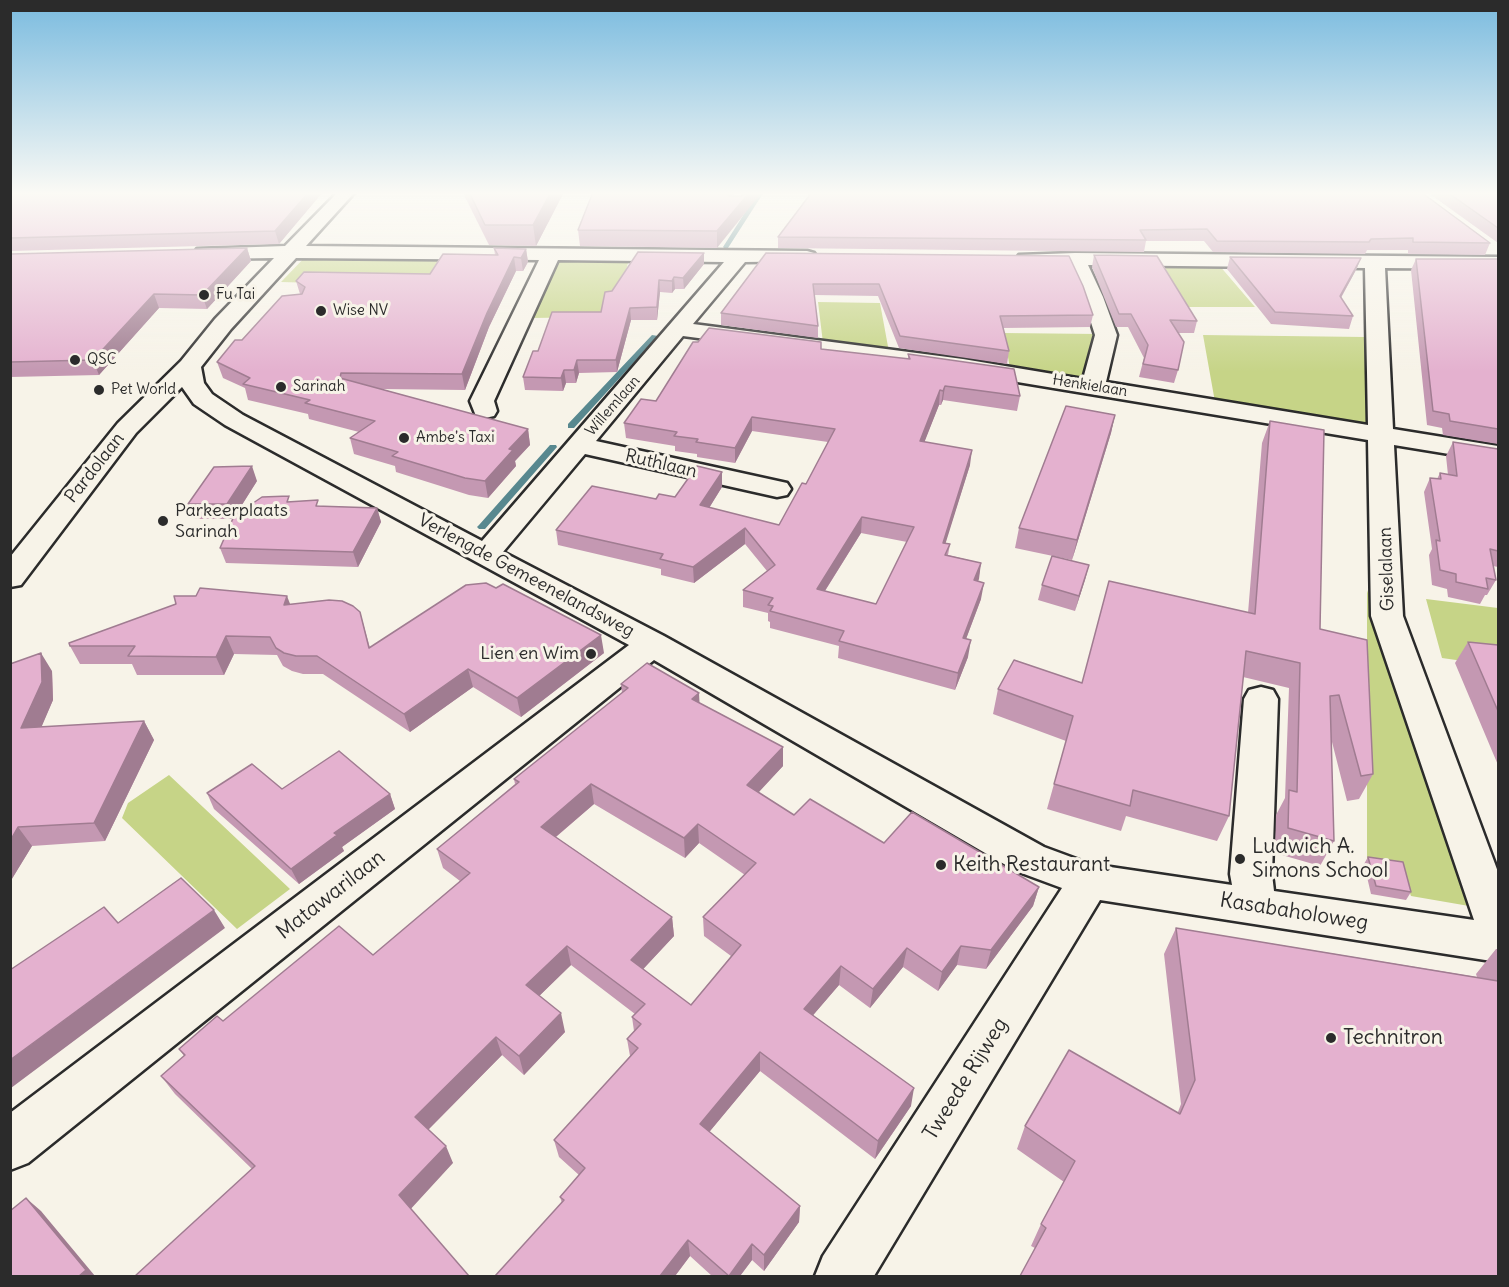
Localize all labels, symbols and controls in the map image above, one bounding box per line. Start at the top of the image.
place label: Fu Tai [216,286,255,304]
marker: Fu Tai [197,288,211,302]
place label: Wise NV [333,302,388,320]
marker: Wise NV [314,304,328,318]
place label: QSC [87,351,117,369]
marker: QSC [68,353,82,367]
street label: Henkielaan [1051,371,1129,401]
street label: Willemlaan [582,372,644,440]
place label: Sarinah [293,378,345,396]
marker: Sarinah [274,380,288,394]
place label: Pet World [111,381,176,399]
marker: Pet World [92,383,106,397]
street label: Pardolaan [61,428,129,508]
place label: Ambe's Taxi [416,429,495,447]
marker: Ambe's Taxi [397,431,411,445]
street label: Ruthlaan [623,445,699,483]
place label: Parkeerplaats Sarinah [175,500,288,542]
street label: Verlengde Gemeenelandsweg [414,510,638,642]
marker: Parkeerplaats Sarinah [156,514,170,528]
street label: Giselalaan [1375,527,1399,611]
place label: Lien en Wim [480,643,579,665]
marker: Lien en Wim [584,647,598,661]
place label: Ludwich A. Simons School [1252,834,1388,884]
street label: Matawarilaan [272,845,390,945]
place label: Keith Restaurant [953,852,1110,878]
marker: Ludwich A. Simons School [1233,852,1247,866]
marker: Keith Restaurant [934,858,948,872]
street label: Kasabaholoweg [1218,888,1370,936]
street label: Tweede Rijweg [918,1013,1014,1145]
place label: Technitron [1343,1025,1443,1051]
marker: Technitron [1324,1031,1338,1045]

